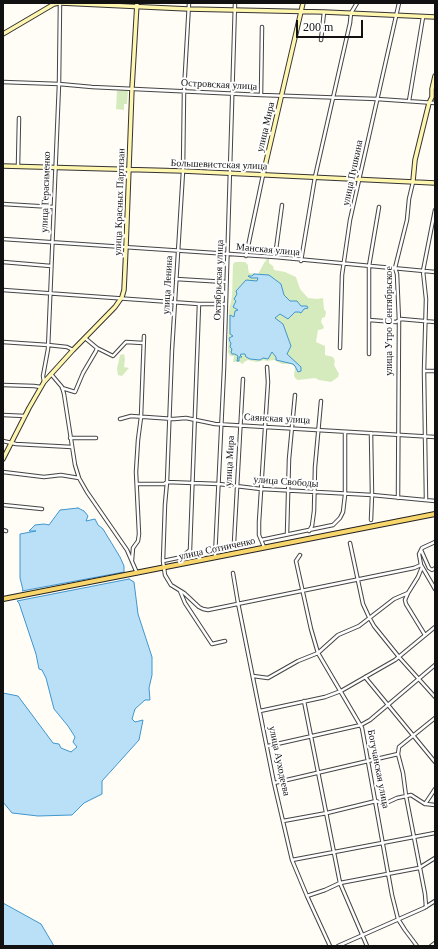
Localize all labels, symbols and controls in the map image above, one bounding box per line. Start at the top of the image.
scale bar [298,12,365,38]
text: 200 m [303,20,333,34]
street label: Островская улица [181,77,257,93]
street label: улица Мира [254,101,278,153]
street label: улица Пушкина [340,139,366,207]
street label: улица Красных Партизан [112,148,128,256]
street label: улица Герасименко [39,151,53,233]
street label: Большевистская улица [170,157,268,173]
street label: Октябрьская улица [212,239,226,321]
street label: Манская улица [236,241,300,259]
street label: улица Ленина [160,255,176,315]
street label: улица Утро Сентябрьское [383,266,395,376]
street label: Саянская улица [244,411,310,427]
street label: улица Мира [223,435,237,487]
street label: улица Свободы [253,474,319,490]
street label: улица Сотниченко [178,535,256,563]
street label: улица Ауходеева [266,725,292,797]
street label: Богучанская улица [364,729,392,809]

